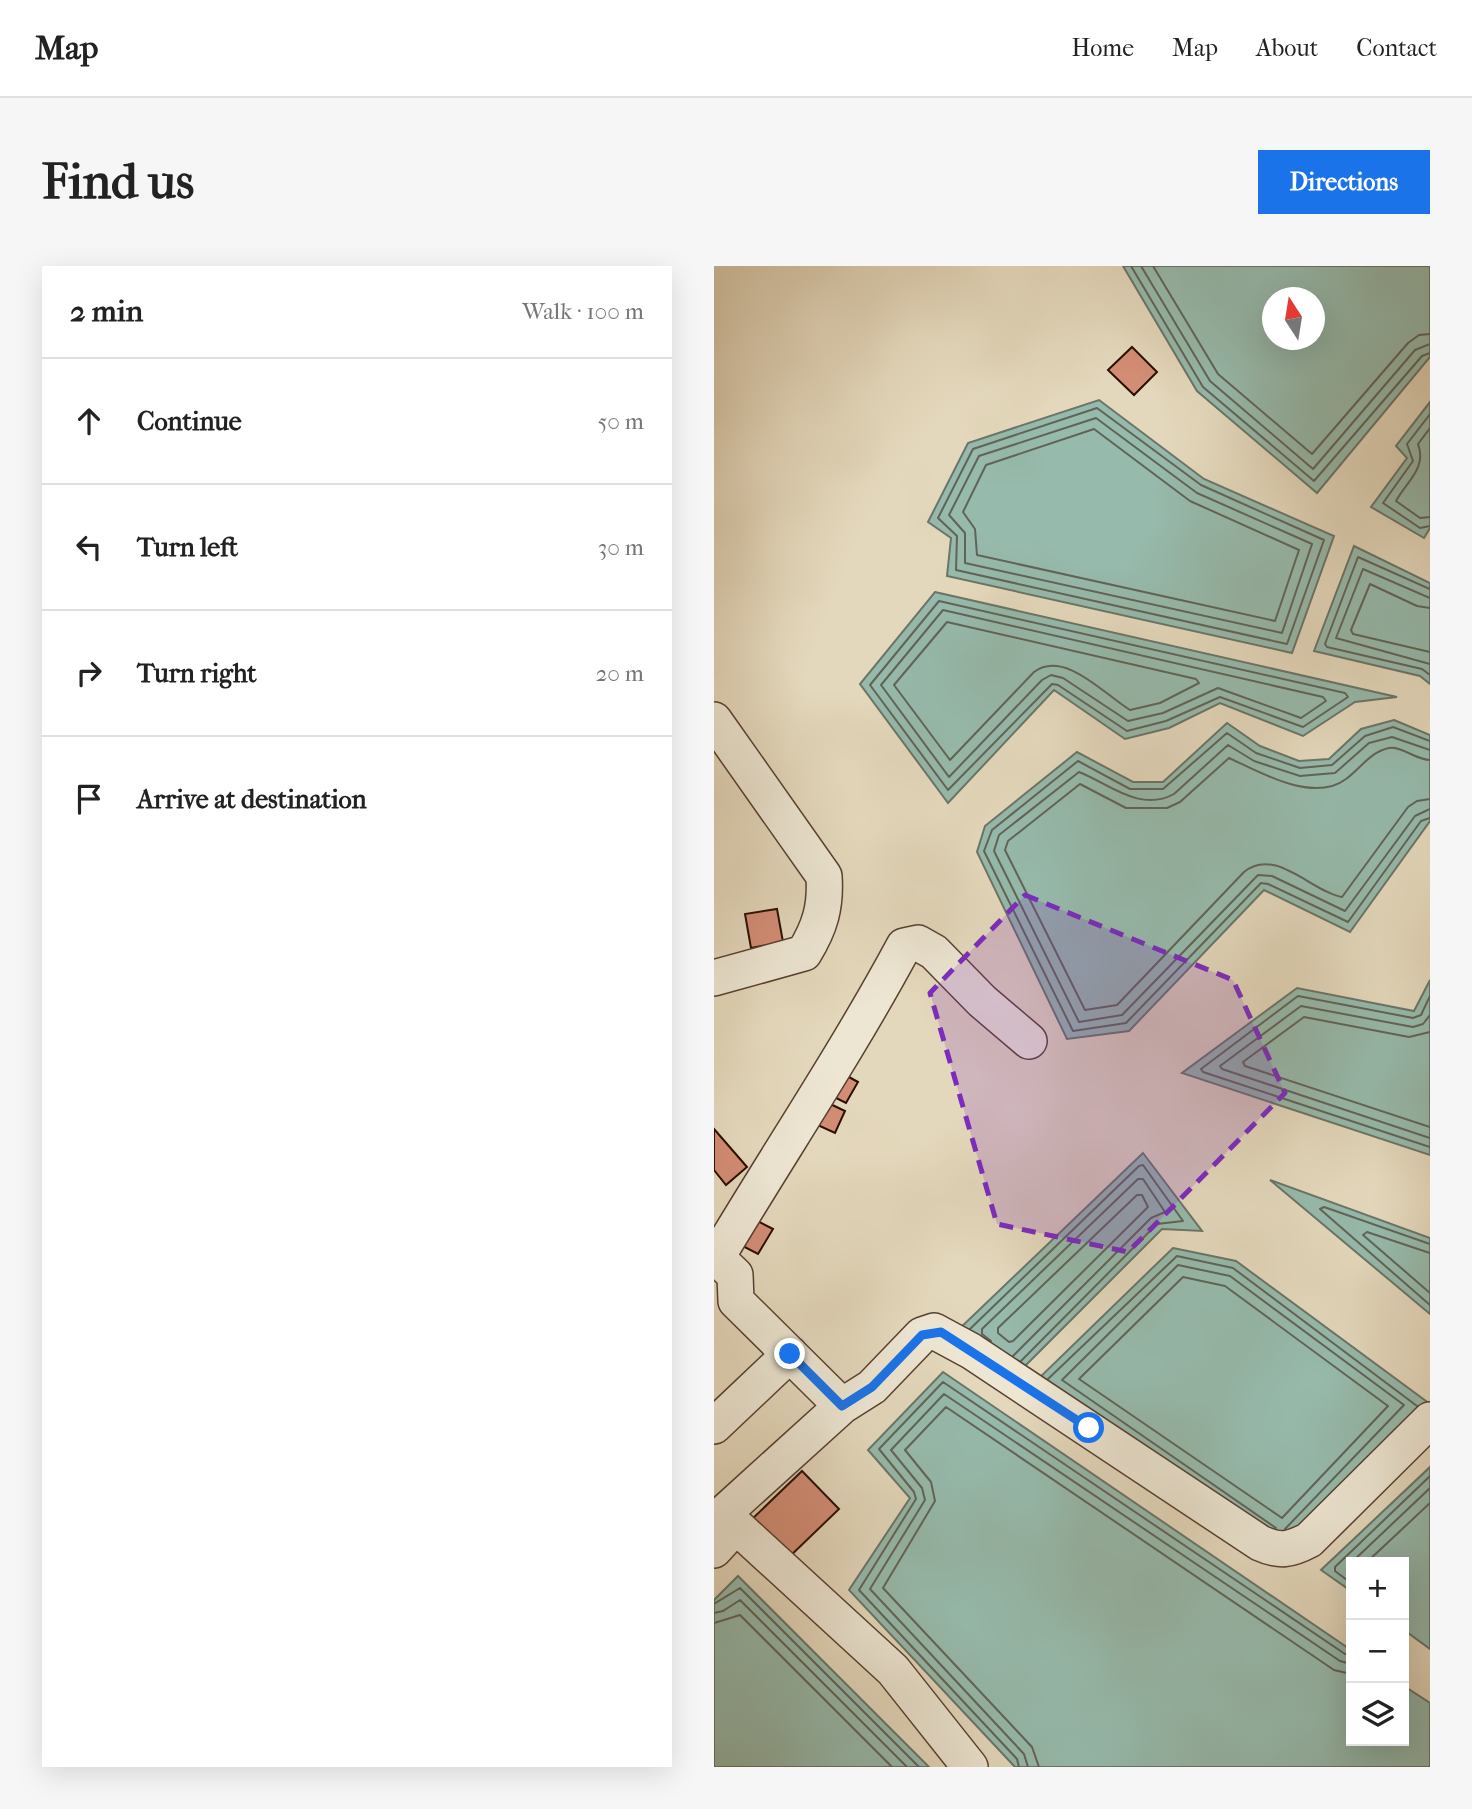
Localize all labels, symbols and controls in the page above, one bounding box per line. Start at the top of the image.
text: Map [35,29,98,68]
text: Home [1072,34,1134,62]
text: Map [1172,34,1218,62]
text: About [1256,34,1318,62]
text: Contact [1356,34,1437,62]
button: Directions [1258,150,1430,214]
text: Find us [42,153,194,211]
north arrow [1262,287,1325,350]
text: 2 min [70,294,143,329]
text: Walk · 100 m [522,298,644,325]
icon: ahead [70,402,108,440]
text: Continue [137,406,242,437]
text: 50 m [597,408,644,435]
icon: left [70,528,108,566]
text: Turn left [137,532,238,563]
text: 30 m [598,534,644,561]
icon: right [70,654,108,692]
text: Turn right [137,658,257,689]
text: 20 m [595,660,644,687]
icon: arrive [70,780,108,818]
text: Arrive at destination [137,784,367,815]
route end [774,1338,805,1369]
route start [1073,1412,1104,1443]
map controls [1346,1557,1409,1746]
button: + [1346,1557,1409,1620]
button: − [1346,1620,1409,1683]
button: layers [1346,1683,1409,1746]

